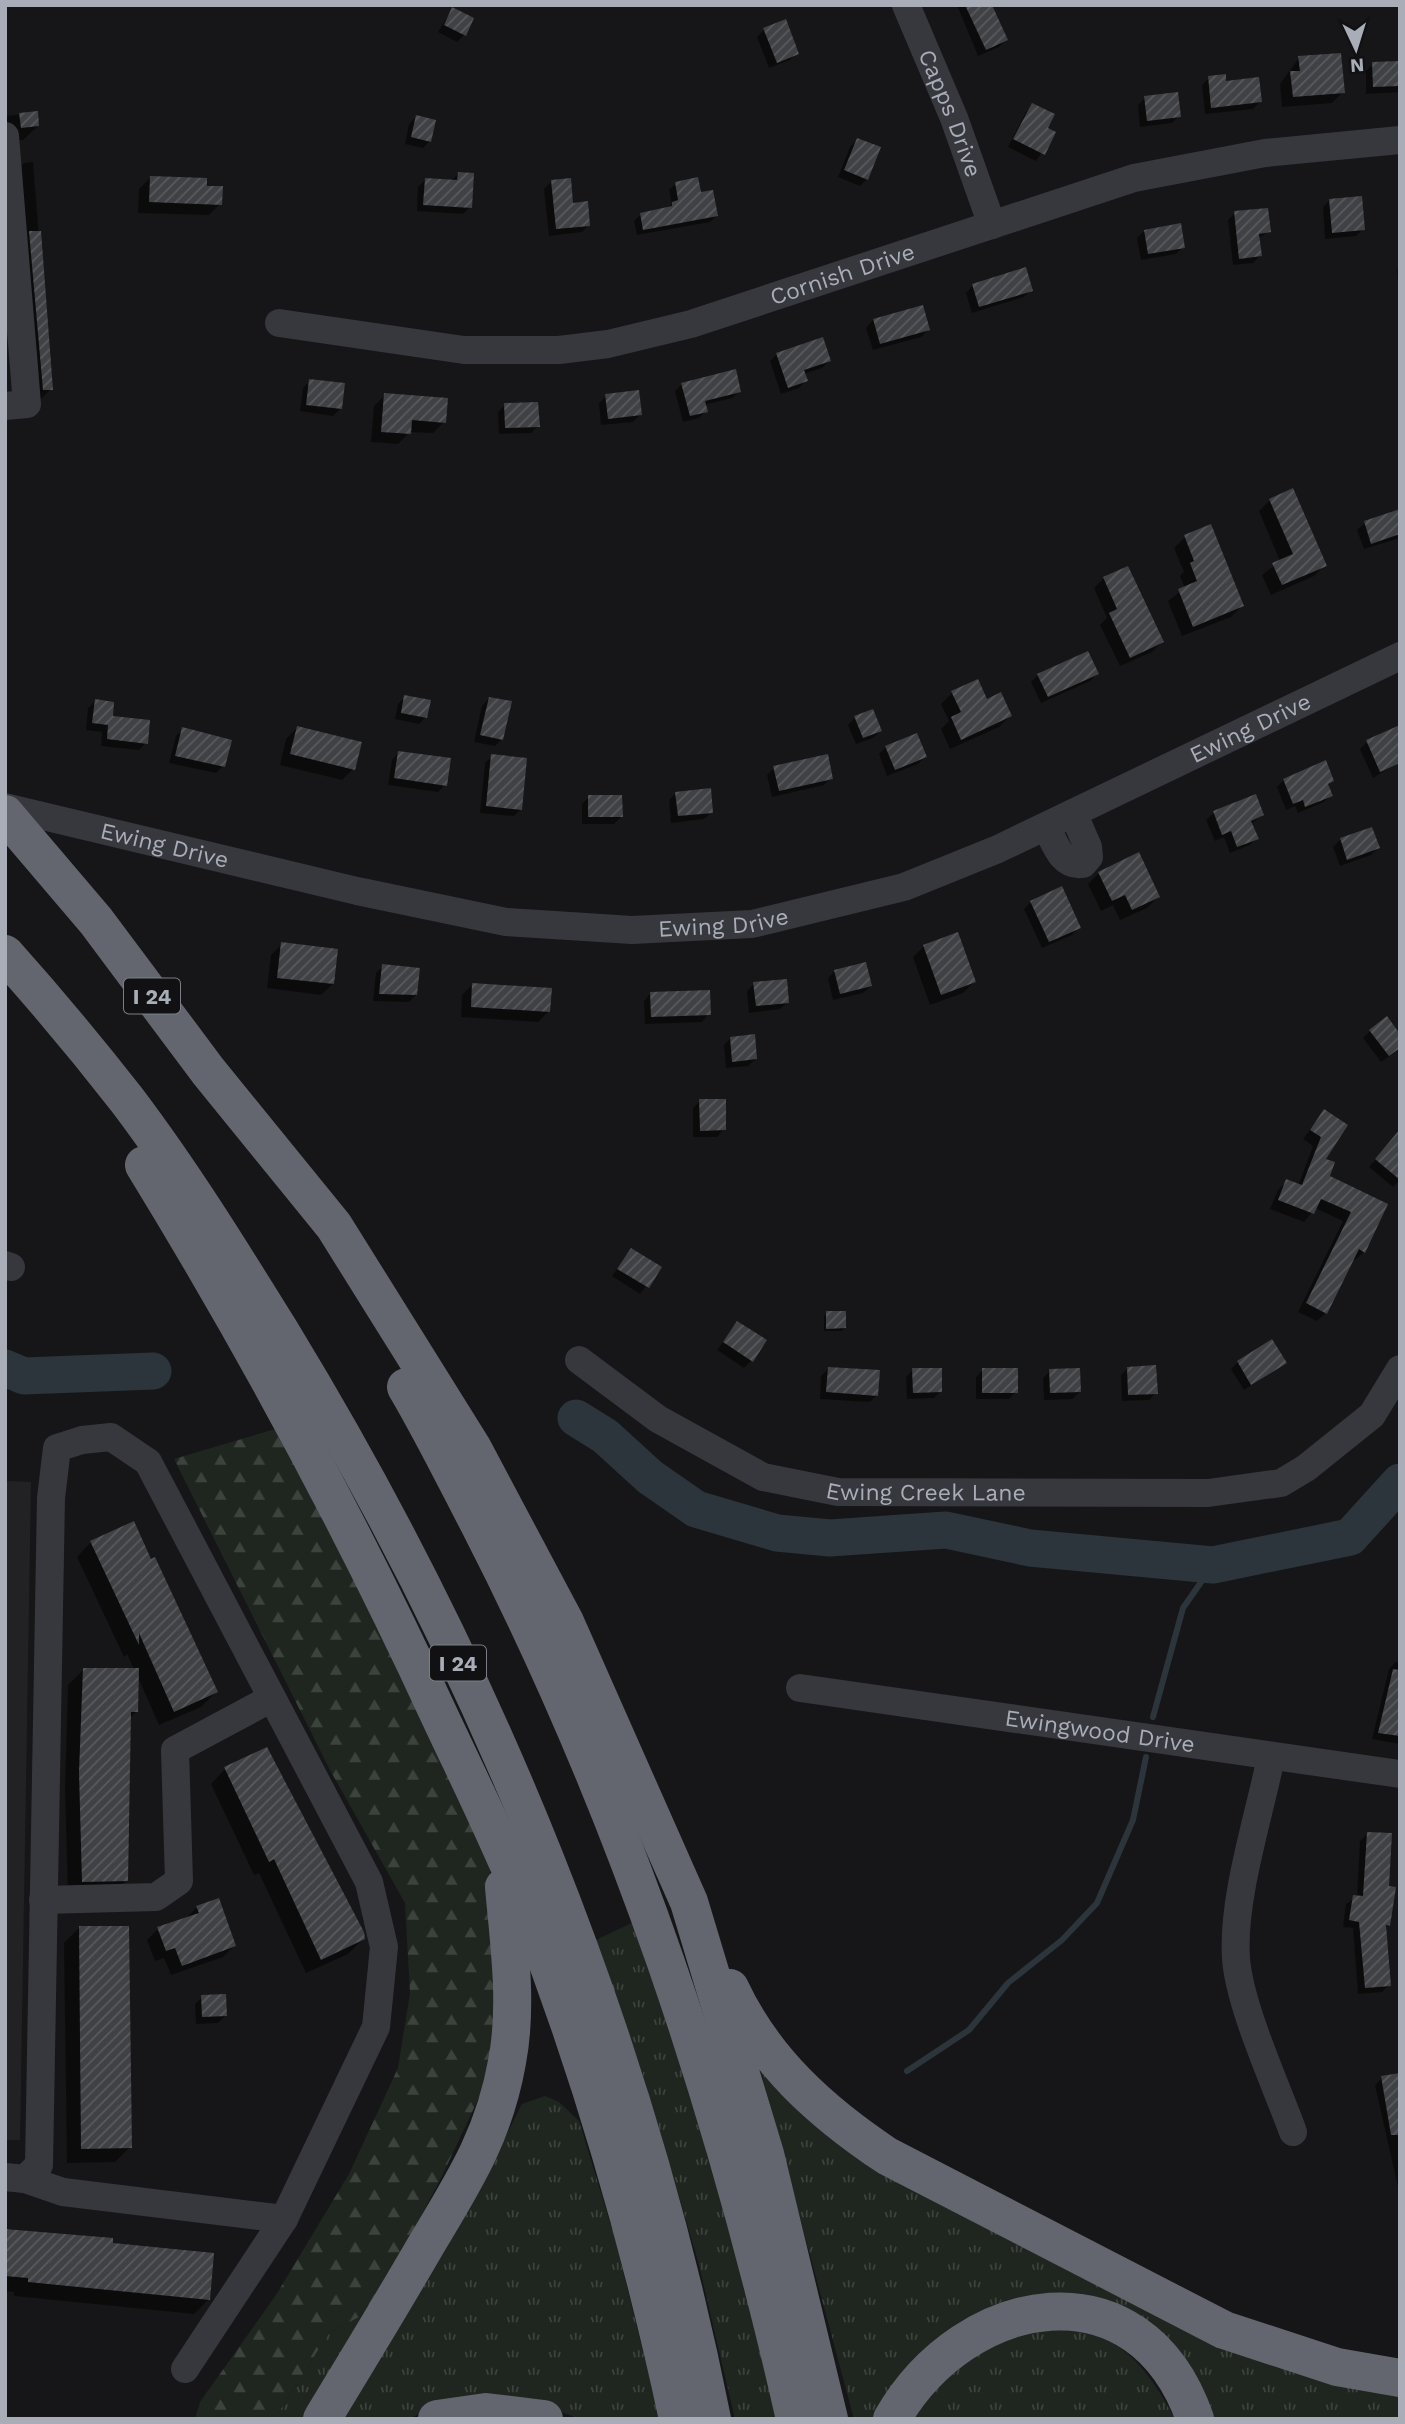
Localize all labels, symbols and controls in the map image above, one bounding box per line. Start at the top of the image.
north arrow [1321,14,1391,84]
street label: Capps Drive [913,45,987,181]
text: N [1349,53,1365,77]
street label: Cornish Drive [766,238,918,311]
street label: Ewing Drive [1185,687,1315,768]
street label: Ewing Drive [98,817,231,873]
street label: Ewing Drive [657,902,791,942]
road number: I 24 [124,978,180,1014]
street label: Ewing Creek Lane [824,1476,1026,1506]
road number: I 24 [430,1646,486,1680]
street label: Ewingwood Drive [1003,1704,1197,1758]

